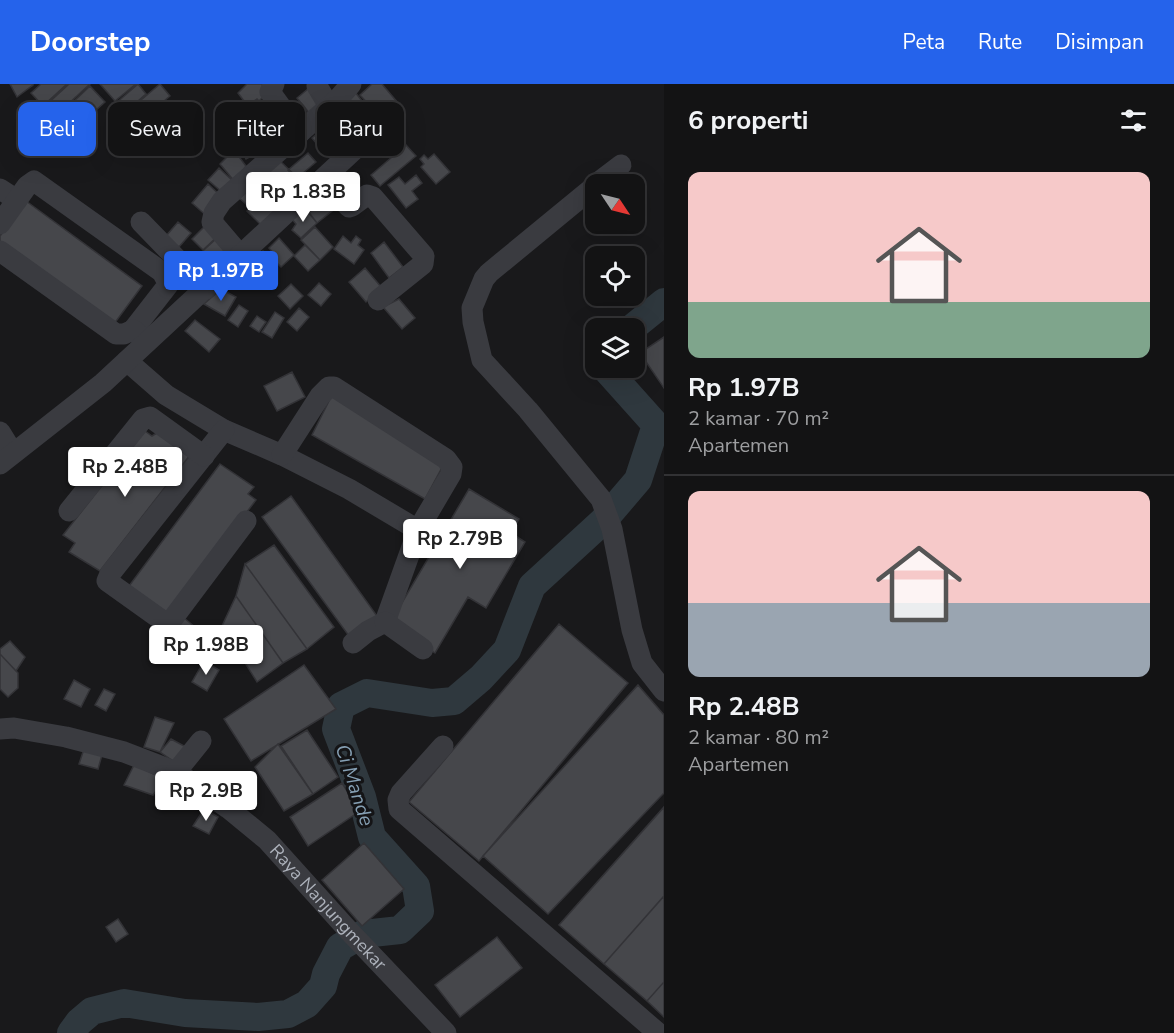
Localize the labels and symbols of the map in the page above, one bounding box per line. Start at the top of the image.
pin: Rp 1.83B [241,172,365,223]
north arrow [585,174,645,234]
pin: Rp 1.97B [159,251,283,302]
pin: Rp 2.48B [63,447,187,498]
pin: Rp 2.79B [398,519,522,570]
pin: Rp 1.98B [144,625,268,676]
water label: Ci Mande [329,741,381,830]
pin: Rp 2.9B [151,771,261,822]
street label: Raya Nanjungmekar [264,839,392,976]

